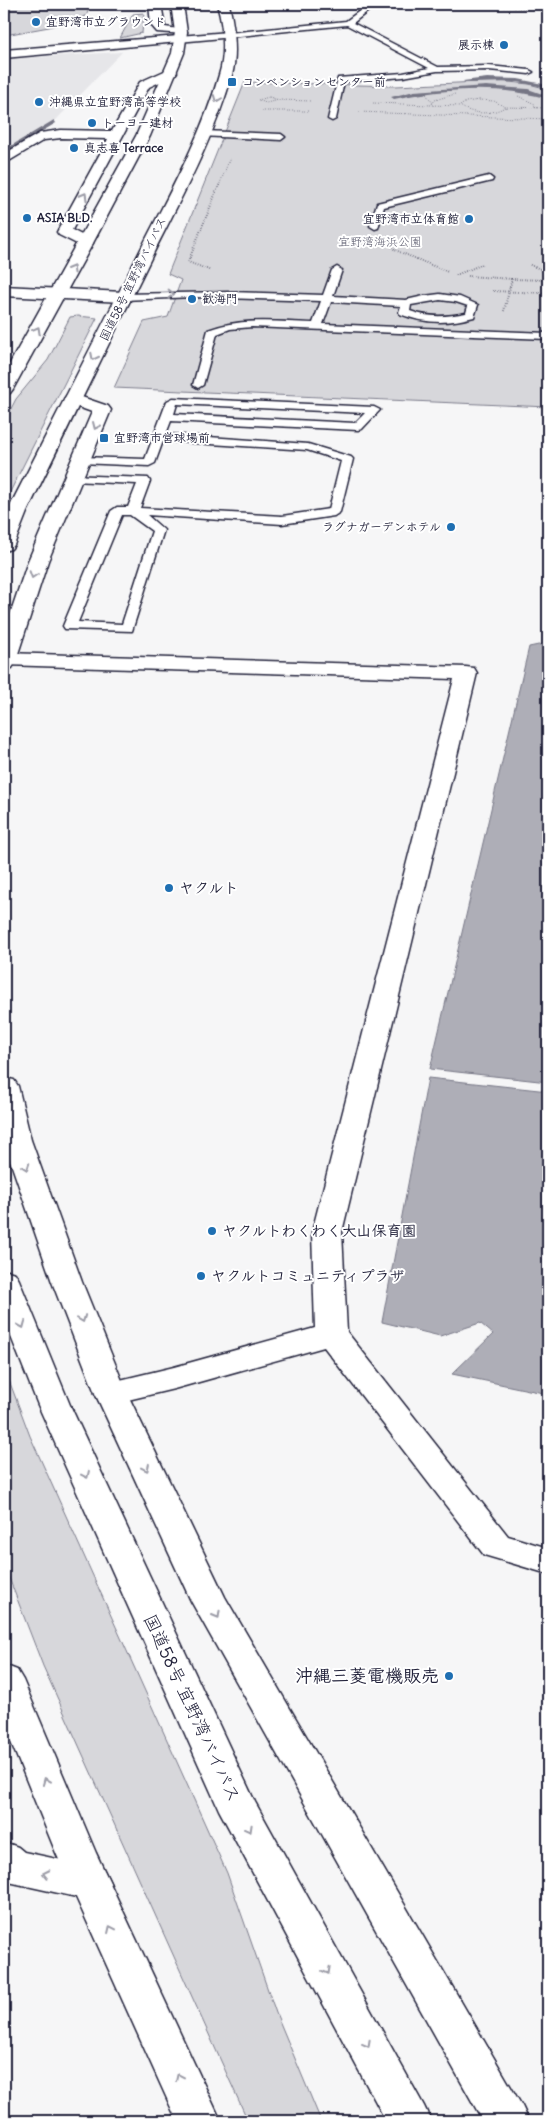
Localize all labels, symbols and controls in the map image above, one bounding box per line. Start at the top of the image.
place label: 宜野湾市立グラウンド [46,14,166,29]
marker: 宜野湾市立グラウンド [30,16,42,28]
place label: 展示棟 [458,37,494,52]
marker: 展示棟 [498,39,510,51]
place label: コンベンションセンター前 [242,74,386,89]
marker: コンベンションセンター前 [226,76,238,88]
place label: 沖縄県立宜野湾高等学校 [49,94,181,109]
one-way arrow [213,94,223,103]
marker: 沖縄県立宜野湾高等学校 [33,96,45,108]
place label: トーヨー建材 [102,115,173,130]
marker: トーヨー建材 [86,117,98,129]
place label: 真志喜 Terrace [84,140,164,155]
marker: 真志喜 Terrace [68,142,80,154]
one-way arrow [78,193,88,202]
place label: ASIA BLD. [37,210,93,225]
place label: 宜野湾市立体育館 [363,211,459,226]
marker: ASIA BLD. [21,212,33,224]
marker: 宜野湾市立体育館 [463,213,475,225]
street label: 国道58号 宜野湾バイパス [96,214,169,343]
park label: 宜野湾海浜公園 [338,234,422,249]
one-way arrow [65,265,75,274]
one-way arrow [168,289,176,299]
place label: 歓海門 [202,291,238,306]
marker: 歓海門 [186,293,198,305]
one-way arrow [30,327,40,336]
one-way arrow [90,351,100,360]
one-way arrow [91,421,102,430]
place label: 宜野湾市営球場前 [114,430,210,445]
marker: 宜野湾市営球場前 [98,432,110,444]
place label: ラグナガーデンホテル [322,519,441,534]
marker: ラグナガーデンホテル [445,521,457,533]
one-way arrow [28,571,38,579]
place label: ヤクルト [179,878,238,897]
marker: ヤクルト [163,882,175,894]
one-way arrow [20,1162,30,1170]
place label: ヤクルトわくわく大山保育園 [222,1221,416,1240]
marker: ヤクルトわくわく大山保育園 [206,1225,218,1237]
place label: ヤクルトコミュニティプラザ [211,1266,405,1285]
marker: ヤクルトコミュニティプラザ [195,1270,207,1282]
one-way arrow [76,1314,86,1323]
one-way arrow [16,1320,26,1329]
one-way arrow [140,1463,151,1472]
one-way arrow [79,1470,90,1479]
one-way arrow [210,1609,220,1618]
street label: 国道58号 宜野湾バイパス [139,1610,246,1805]
place label: 沖縄三菱電機販売 [295,1664,439,1687]
marker: 沖縄三菱電機販売 [443,1670,455,1682]
one-way arrow [41,1777,52,1786]
one-way arrow [243,1823,253,1832]
one-way arrow [41,1869,50,1880]
one-way arrow [107,1925,118,1934]
one-way arrow [321,1966,331,1975]
one-way arrow [360,2039,370,2048]
one-way arrow [175,2073,185,2082]

